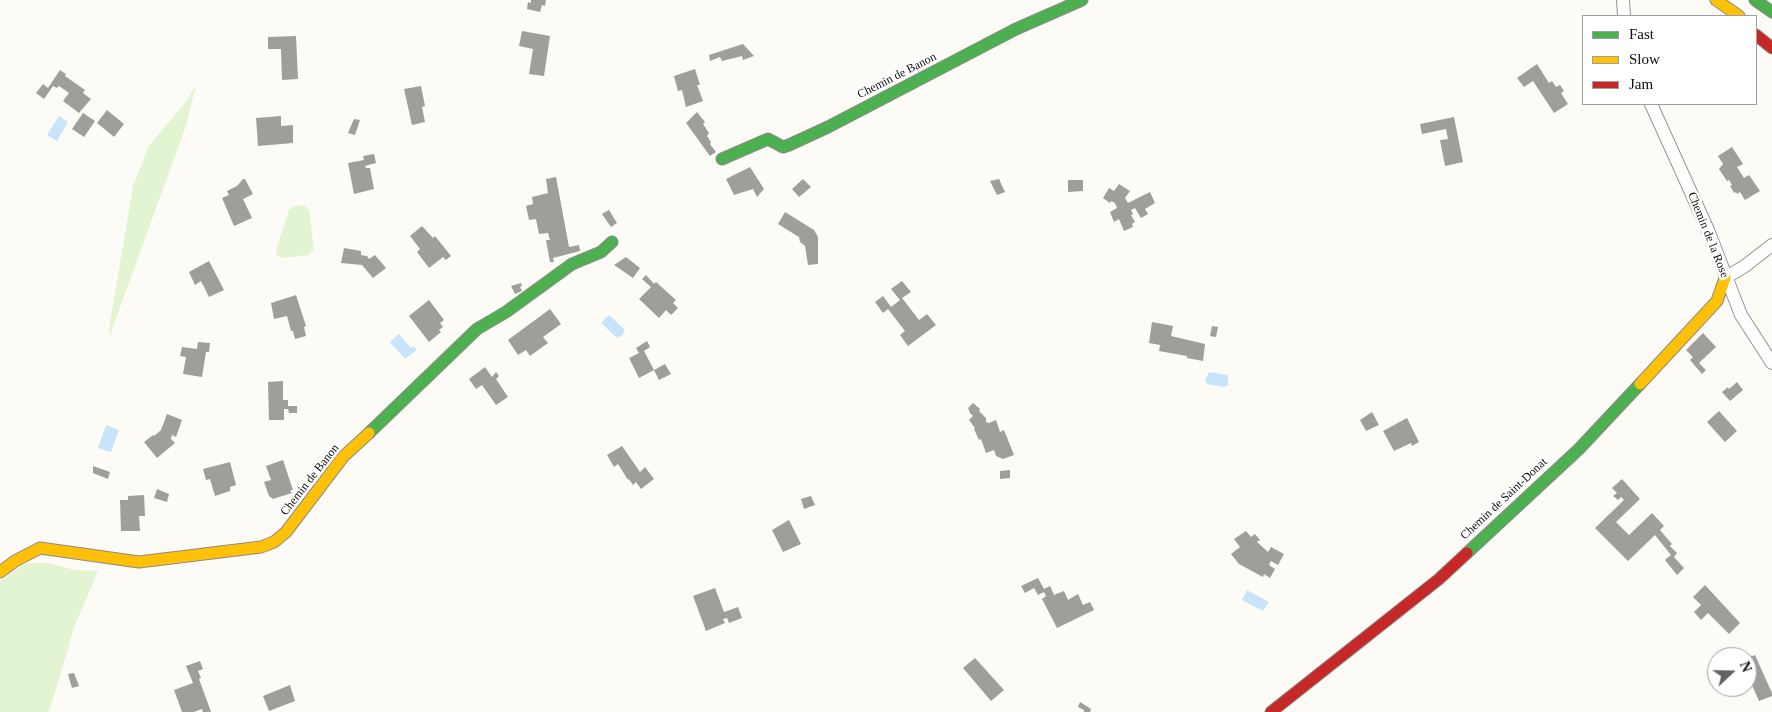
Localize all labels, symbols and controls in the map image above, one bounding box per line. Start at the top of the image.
legend [1582,15,1757,105]
text: Fast [1629,26,1654,42]
street label: Chemin de Banon [855,50,939,102]
text: Slow [1629,51,1660,67]
text: Jam [1629,76,1653,92]
street label: Chemin de la Rose [1684,190,1732,280]
street label: Chemin de Banon [278,441,342,519]
street label: Chemin de Saint-Donat [1458,455,1550,543]
north arrow [1707,647,1757,697]
text: N [1737,659,1754,674]

